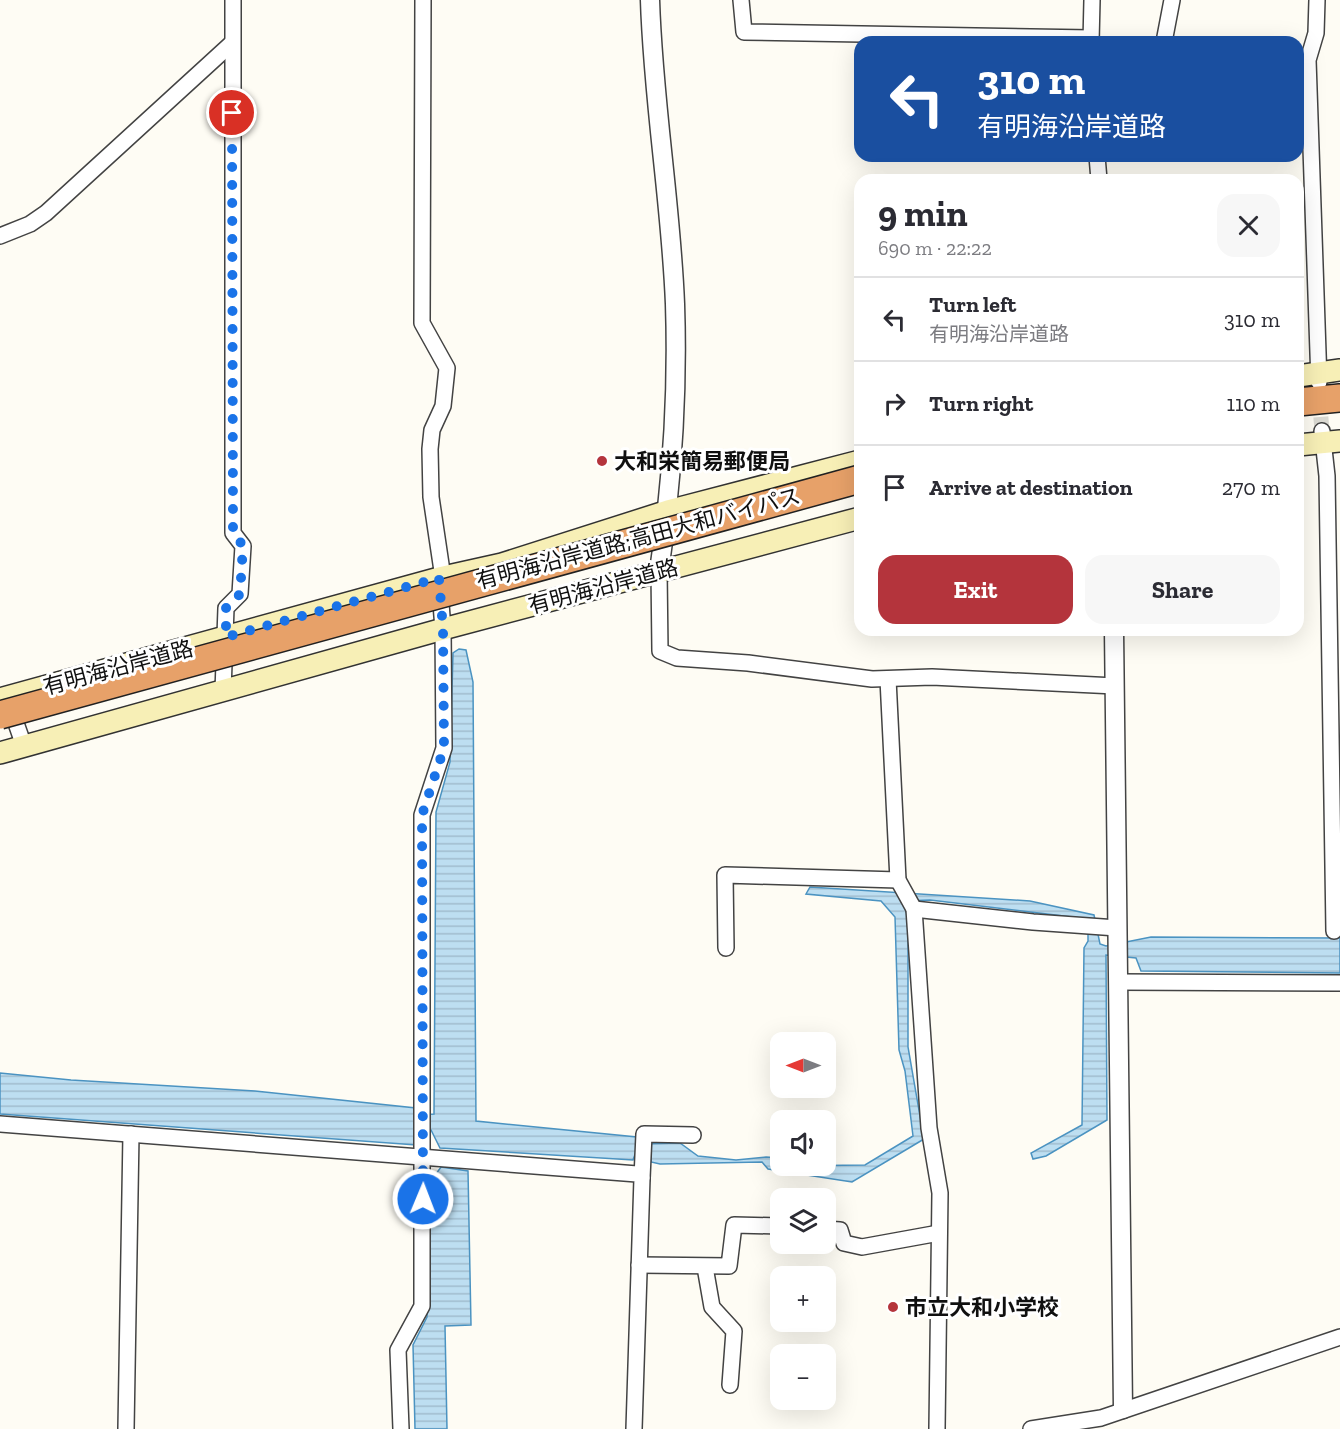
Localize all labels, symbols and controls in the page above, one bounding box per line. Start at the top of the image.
text: 310 m [977,54,1085,105]
icon: left [878,60,956,138]
pin [206,87,257,138]
icon: arrive [215,96,248,129]
text: 有明海沿岸道路 [977,111,1166,143]
text: 9 min [878,192,968,235]
button: close [1217,194,1280,257]
text: 690 m · 22:22 [878,236,992,260]
text: Turn left [929,291,1016,318]
icon: left [878,303,911,336]
text: 310 m [1224,306,1280,333]
text: 有明海沿岸道路 [929,322,1069,346]
icon: right [878,387,911,420]
text: Turn right [929,390,1033,417]
text: 110 m [1226,390,1280,417]
place label: 大和栄簡易郵便局 [614,448,790,475]
marker: 大和栄簡易郵便局 [595,454,609,468]
icon: arrive [878,471,911,504]
text: Arrive at destination [929,474,1132,501]
text: 270 m [1222,474,1280,501]
street label: 有明海沿岸道路;高田大和バイパス [473,482,803,594]
street label: 有明海沿岸道路 [525,553,681,619]
button: Exit [878,555,1073,624]
button: Share [1085,555,1280,624]
street label: 有明海沿岸道路 [40,635,196,700]
north arrow [770,1032,836,1098]
map controls [770,1032,836,1410]
button: sound [770,1110,836,1176]
position arrow [391,1167,455,1231]
button: layers [770,1188,836,1254]
button: + [770,1266,836,1332]
place label: 市立大和小学校 [905,1294,1059,1321]
marker: 市立大和小学校 [886,1300,900,1314]
button: − [770,1344,836,1410]

